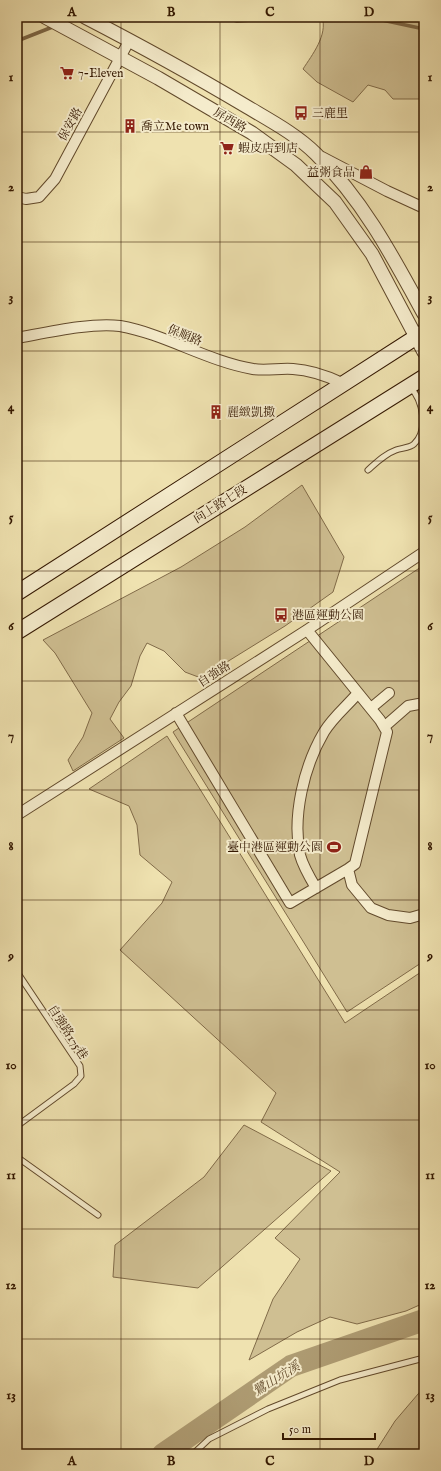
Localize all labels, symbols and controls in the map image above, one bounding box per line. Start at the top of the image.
text: A [67,4,78,21]
text: B [167,4,176,21]
text: C [265,4,275,21]
text: D [364,4,375,21]
supermarket icon: 7-Eleven [59,65,75,81]
place label: 7-Eleven [78,66,124,81]
text: 1 [9,69,14,86]
text: 1 [428,69,433,86]
street label: 保安路 [55,105,86,144]
street label: 屏西路 [210,105,249,136]
bus stop icon: 三鹿里 [293,105,309,121]
place label: 三鹿里 [312,106,348,121]
building icon: 喬立Me town [122,118,138,134]
place label: 喬立Me town [141,119,210,134]
supermarket icon: 蝦皮店到店 [219,140,235,156]
place label: 蝦皮店到店 [238,141,298,156]
shop icon: 益粥食品 [358,164,374,180]
place label: 益粥食品 [307,165,355,180]
text: 2 [8,179,14,196]
text: 2 [427,179,433,196]
text: 3 [9,289,14,306]
text: 3 [428,289,433,306]
street label: 保順路 [165,322,204,349]
text: 4 [8,399,15,416]
text: 4 [427,399,434,416]
building icon: 麗緻凱撒 [208,404,224,420]
place label: 麗緻凱撒 [227,405,275,420]
street label: 向上路七段 [191,482,250,527]
text: 5 [9,509,14,526]
text: 5 [428,509,433,526]
bus stop icon: 港區運動公園 [273,607,289,623]
place label: 港區運動公園 [292,608,364,623]
text: 6 [8,618,14,635]
text: 6 [427,618,433,635]
street label: 自強路 [195,658,233,691]
text: 7 [8,728,14,745]
text: 7 [427,728,433,745]
text: 8 [8,838,14,855]
text: 8 [427,838,433,855]
sports icon: 臺中港區運動公園 [326,839,342,855]
place label: 臺中港區運動公園 [227,840,323,855]
text: 9 [7,948,14,965]
text: 9 [426,948,433,965]
street label: 自強路175巷 [44,1002,91,1063]
text: 10 [5,1057,17,1074]
text: 10 [424,1057,436,1074]
text: 11 [6,1167,16,1184]
text: 11 [425,1167,435,1184]
text: 12 [6,1277,16,1294]
text: 12 [425,1277,435,1294]
water label: 鷺山坑溪 [250,1357,305,1400]
text: 13 [6,1387,16,1404]
text: 13 [425,1387,435,1404]
scale bar [283,1415,375,1441]
text: 50 m [289,1422,311,1437]
text: A [67,1453,78,1470]
text: B [167,1453,176,1470]
text: C [265,1453,275,1470]
text: D [364,1453,375,1470]

